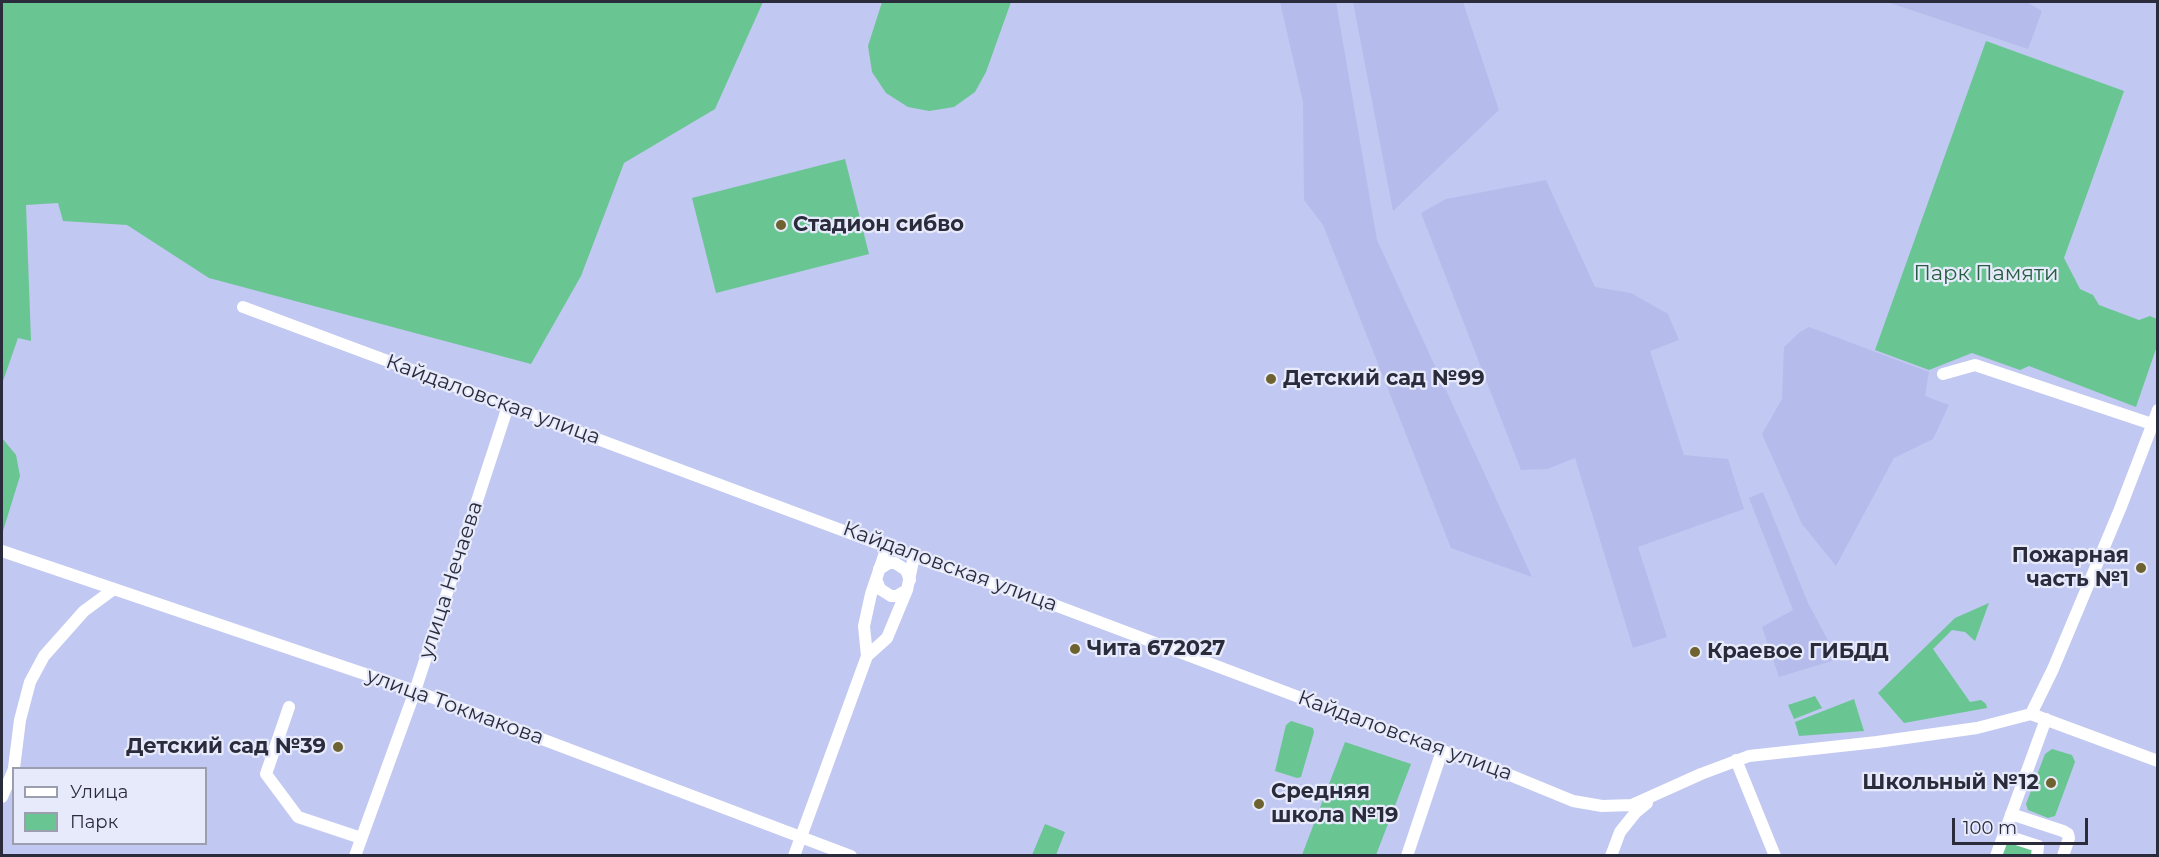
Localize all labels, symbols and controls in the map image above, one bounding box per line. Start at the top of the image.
place label: Стадион сибво [793,212,964,238]
marker: Стадион сибво [774,218,788,232]
park label: Парк Памяти [1914,261,2058,287]
street label: Кайдаловская улица [382,349,604,451]
place label: Детский сад №99 [1283,366,1485,392]
marker: Детский сад №99 [1264,372,1278,386]
street label: улица Нечаева [414,498,488,662]
street label: Кайдаловская улица [839,516,1061,618]
place label: Пожарная часть №1 [2012,543,2129,593]
marker: Пожарная часть №1 [2134,561,2148,575]
place label: Чита 672027 [1087,636,1225,662]
place label: Краевое ГИБДД [1707,639,1889,665]
marker: Чита 672027 [1068,642,1082,656]
marker: Краевое ГИБДД [1688,645,1702,659]
street label: улица Токмакова [363,663,547,751]
street label: Кайдаловская улица [1294,685,1516,787]
place label: Детский сад №39 [126,734,326,760]
marker: Детский сад №39 [331,740,345,754]
legend [12,767,207,845]
place label: Школьный №12 [1862,770,2039,796]
marker: Школьный №12 [2044,776,2058,790]
place label: Средняя школа №19 [1271,779,1398,829]
text: Улица [70,781,128,803]
marker: Средняя школа №19 [1252,797,1266,811]
scale bar [1955,806,2092,844]
text: Парк [70,811,118,833]
text: 100 m [1963,817,2017,839]

